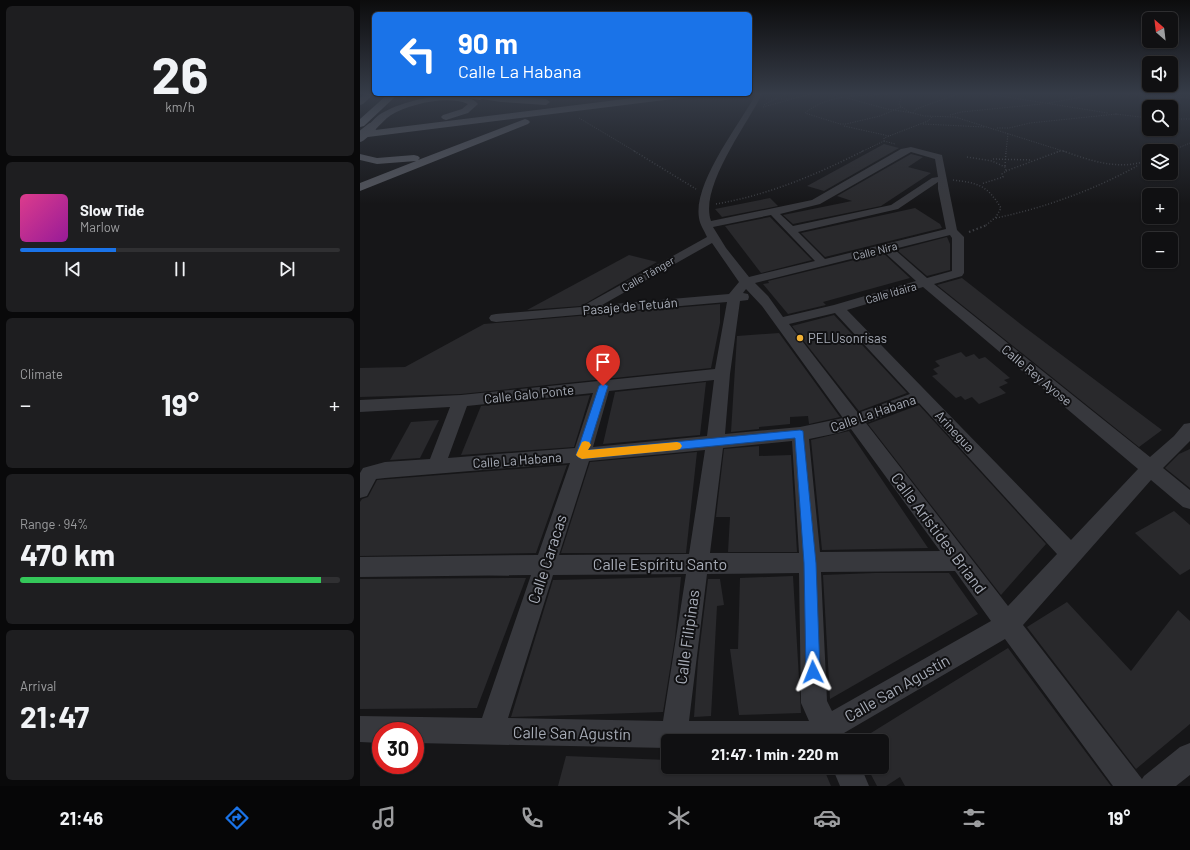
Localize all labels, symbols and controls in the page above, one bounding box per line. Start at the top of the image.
north arrow [1142,12,1178,48]
map controls [1142,12,1178,268]
text: 90 m [458,26,518,60]
icon: left [392,28,444,80]
text: 26 [151,42,209,104]
button: sound [1142,56,1178,92]
text: Calle La Habana [458,60,581,82]
text: km/h [165,99,195,115]
button: search [1142,100,1178,136]
button: layers [1142,144,1178,180]
button: + [1142,188,1178,224]
text: Slow Tide [80,201,144,219]
text: Marlow [80,219,120,235]
button: − [1142,232,1178,268]
street label: Calle Nira [851,239,898,262]
street label: Calle Tánger [619,253,676,294]
icon: previous [62,258,84,280]
icon: pause [169,258,191,280]
icon: next [276,258,298,280]
street label: Calle Idaira [864,279,918,306]
street label: Pasaje de Tetuán [582,294,678,318]
place label: PELUsonrisas [808,330,887,346]
marker: PELUsonrisas [795,333,805,343]
street label: Calle Rey Ayose [999,341,1075,409]
pin [586,345,620,386]
icon: arrive [592,351,614,373]
text: Climate [20,366,63,382]
street label: Calle Galo Ponte [483,381,575,407]
text: 19° [161,386,199,422]
text: − [20,391,31,417]
text: + [329,391,340,417]
street label: Calle La Habana [828,391,918,435]
street label: Arinegua [932,407,978,455]
street label: Calle La Habana [472,449,562,471]
street label: Calle Arístides Briand [888,468,991,597]
street label: Calle Caracas [523,512,570,606]
text: Range · 94% [20,516,88,532]
text: 470 km [20,536,115,572]
street label: Calle Espíritu Santo [593,554,727,573]
street label: Calle Filipinas [670,588,703,685]
street label: Calle San Agustín [841,650,953,725]
position arrow [792,651,834,693]
text: Arrival [20,678,56,694]
text: 21:47 [20,698,89,734]
speed limit sign: 30 [372,722,424,774]
street label: Calle San Agustín [513,722,631,743]
text: 21:47 · 1 min · 220 m [711,745,839,763]
icon: directions [223,804,251,832]
icon: music [370,804,398,832]
icon: phone [518,804,546,832]
icon: climate [665,804,693,832]
icon: car [813,804,841,832]
icon: filters [960,804,988,832]
text: 21:46 [60,807,103,829]
text: 19° [1107,807,1130,829]

